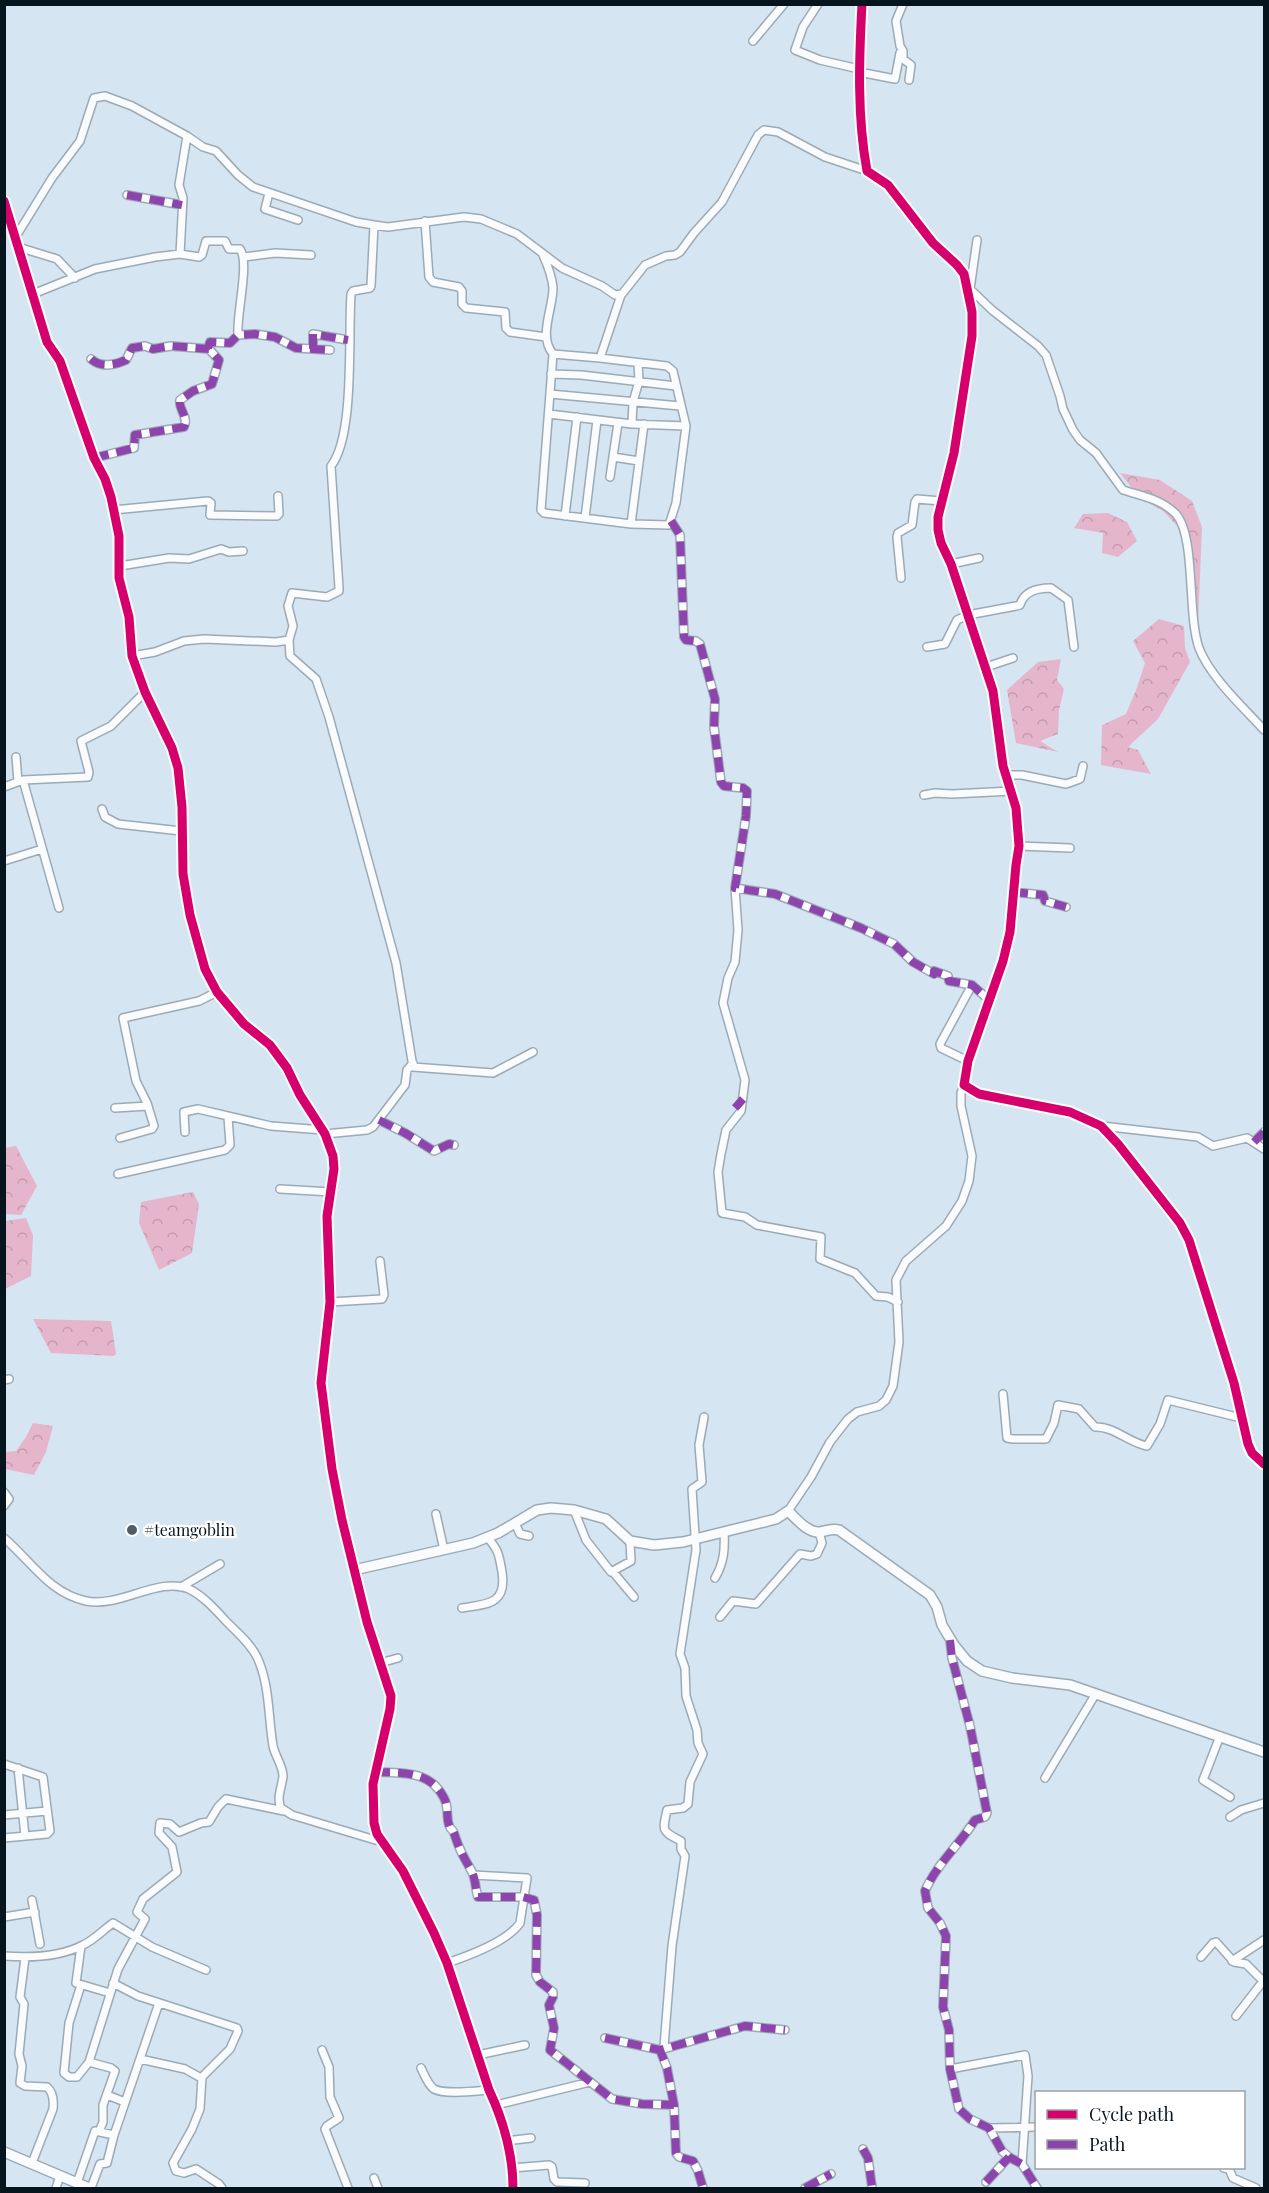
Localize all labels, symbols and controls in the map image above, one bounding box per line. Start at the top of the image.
place label: #teamgoblin [144,1519,235,1540]
marker: #teamgoblin [125,1523,139,1537]
legend [1035,2091,1245,2169]
text: Cycle path [1089,2102,1174,2126]
text: Path [1089,2132,1126,2156]

